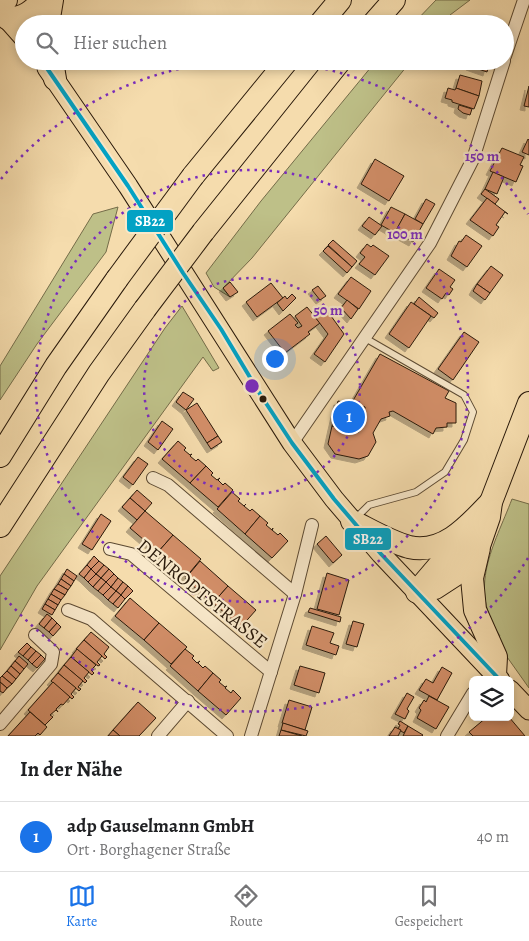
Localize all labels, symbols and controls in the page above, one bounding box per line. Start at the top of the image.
search box [15,15,514,70]
icon: search [33,29,61,57]
text: Hier suchen [73,30,167,56]
text: 150 m [465,146,500,166]
line badge: SB22 [126,209,174,233]
text: SB22 [135,212,165,231]
text: 100 m [387,224,423,244]
text: 50 m [313,300,343,320]
your location [262,346,288,372]
centre of rings [243,377,261,395]
unlabelled marker [258,394,268,404]
pin: 1 [333,398,365,436]
line badge: SB22 [344,527,392,551]
text: SB22 [353,530,383,549]
street label: DENRODTSTRASSE [132,533,273,654]
map controls [469,676,514,721]
button: layers [469,676,514,721]
text: In der Nähe [20,755,122,783]
text: adp Gauselmann GmbH [67,813,254,839]
text: 1 [33,826,39,848]
text: 40 m [477,826,509,848]
text: Ort · Borghagener Straße [67,839,231,861]
tab: Karte [66,882,97,931]
tab: Route [229,882,263,931]
tab: Gespeichert [395,882,463,931]

